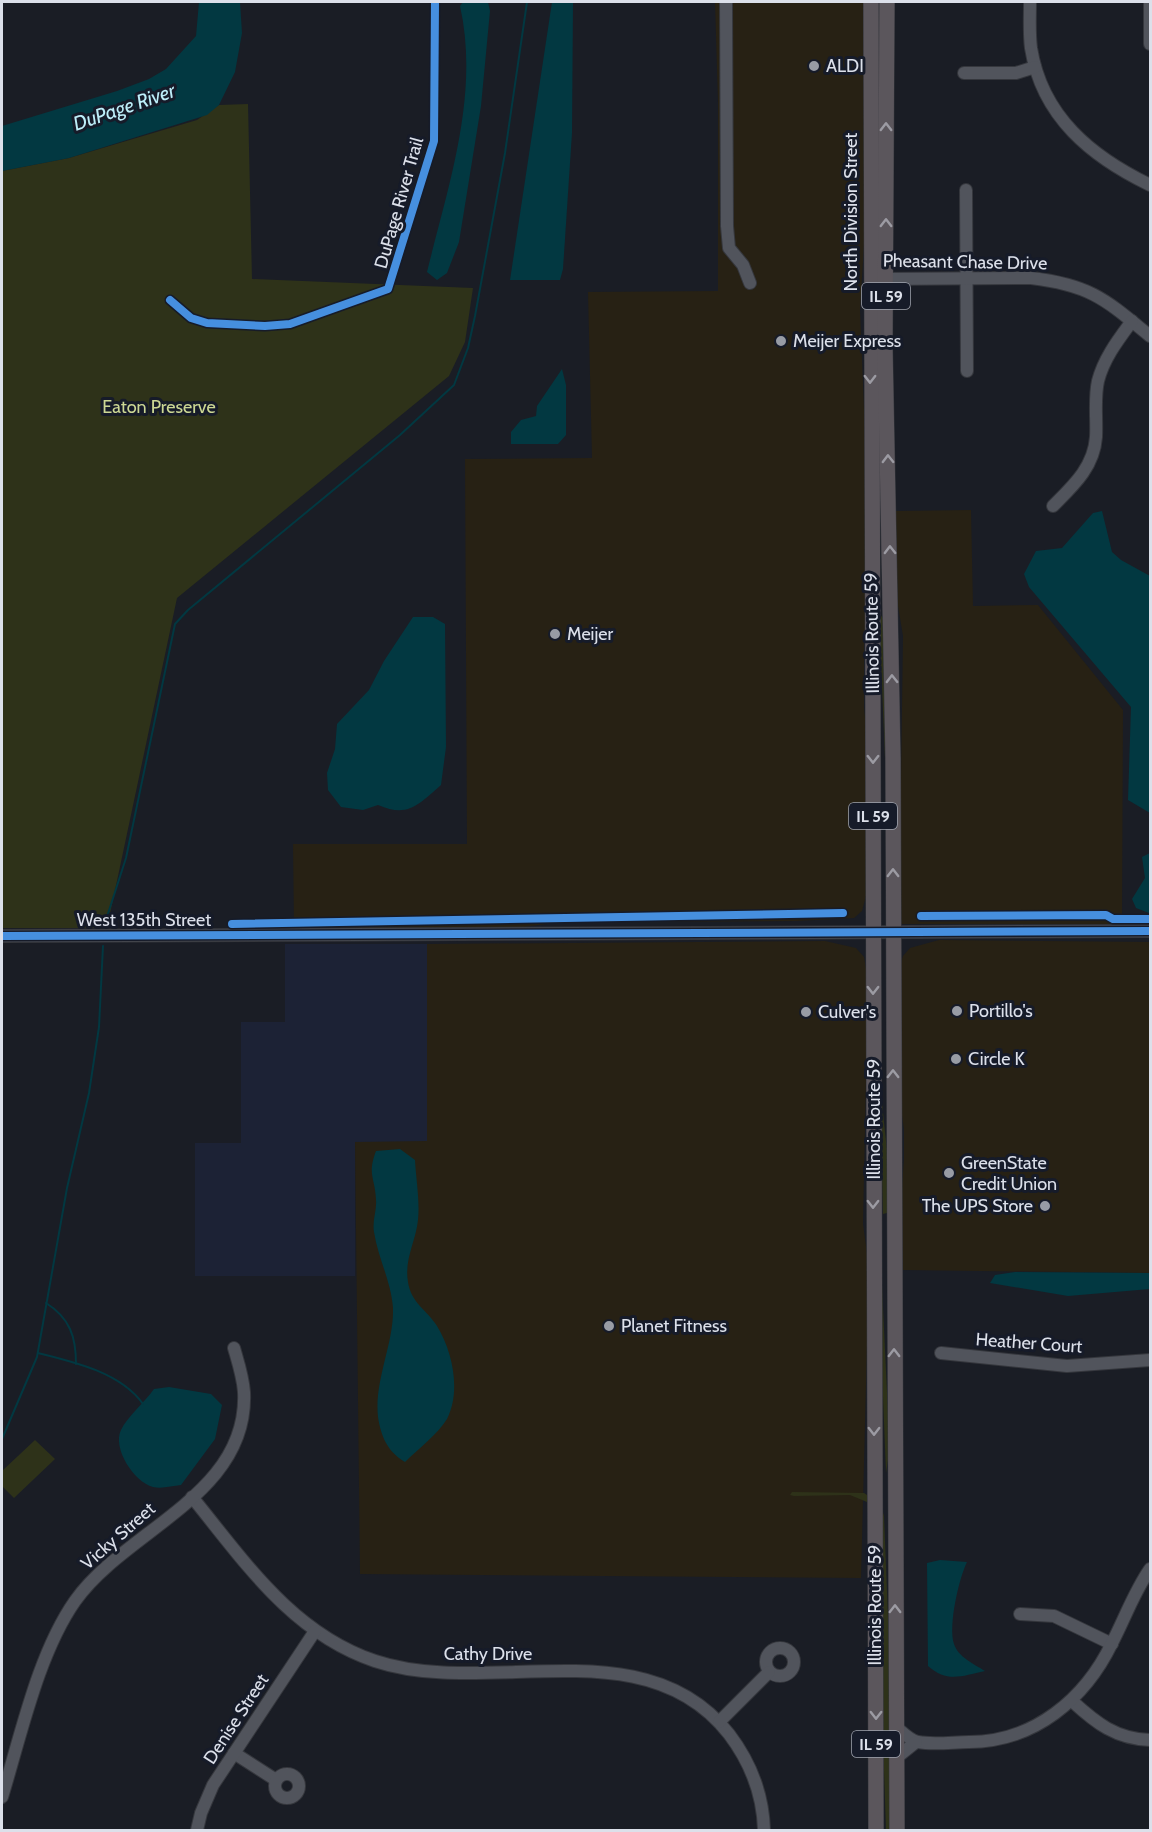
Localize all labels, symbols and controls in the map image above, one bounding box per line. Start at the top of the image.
place label: ALDI [826,55,864,77]
marker: ALDI [807,59,821,73]
water label: DuPage River [70,78,179,136]
one-way arrow [880,122,892,131]
street label: North Division Street [840,133,862,291]
street label: DuPage River Trail [370,134,428,271]
one-way arrow [880,218,892,227]
street label: Pheasant Chase Drive [883,250,1047,274]
road number: IL 59 [862,283,910,309]
place label: Meijer Express [793,330,901,352]
marker: Meijer Express [774,334,788,348]
one-way arrow [864,375,877,384]
park label: Eaton Preserve [102,396,216,418]
one-way arrow [882,455,894,464]
one-way arrow [884,545,896,554]
street label: Illinois Route 59 [860,572,884,694]
place label: Meijer [567,623,613,645]
marker: Meijer [548,627,562,641]
one-way arrow [886,674,898,683]
one-way arrow [867,754,879,763]
road number: IL 59 [849,803,897,829]
one-way arrow [887,869,899,878]
street label: West 135th Street [77,909,211,931]
one-way arrow [867,986,879,995]
place label: Portillo's [969,1000,1033,1022]
place label: Culver's [818,1001,876,1023]
marker: Portillo's [950,1004,964,1018]
marker: Culver's [799,1005,813,1019]
place label: Circle K [968,1048,1026,1070]
marker: Circle K [949,1052,963,1066]
street label: Illinois Route 59 [863,1058,885,1180]
one-way arrow [887,1070,899,1079]
place label: GreenState Credit Union [961,1152,1057,1195]
marker: GreenState Credit Union [942,1166,956,1180]
place label: The UPS Store [922,1195,1033,1217]
one-way arrow [867,1199,879,1208]
marker: The UPS Store [1038,1199,1052,1213]
place label: Planet Fitness [621,1315,727,1337]
marker: Planet Fitness [602,1319,616,1333]
street label: Heather Court [975,1328,1083,1358]
one-way arrow [888,1349,900,1358]
one-way arrow [868,1426,880,1435]
street label: Vicky Street [76,1498,160,1574]
street label: Illinois Route 59 [864,1544,886,1666]
one-way arrow [889,1604,901,1613]
street label: Cathy Drive [444,1643,532,1665]
street label: Denise Street [199,1670,273,1768]
one-way arrow [869,1711,882,1720]
road number: IL 59 [852,1731,900,1757]

